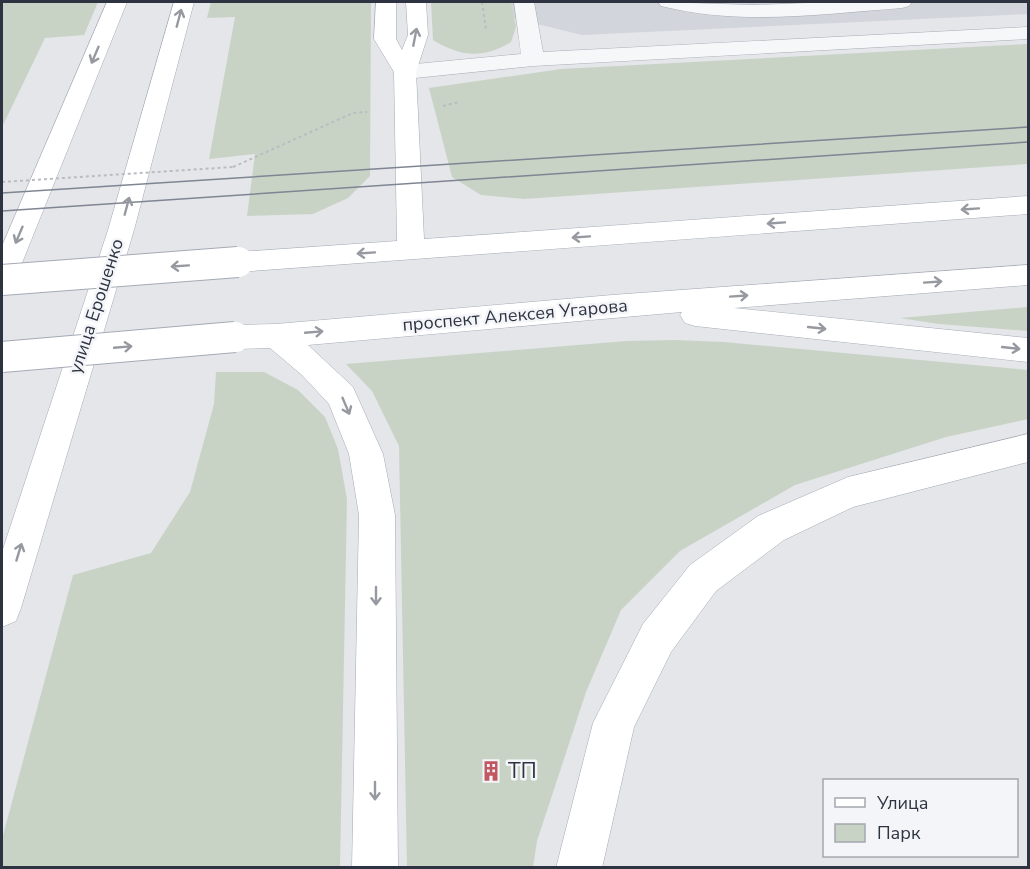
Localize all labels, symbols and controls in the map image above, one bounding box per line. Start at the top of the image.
one-way arrow [174,9,185,28]
one-way arrow [410,28,421,47]
one-way arrow [89,46,100,64]
one-way arrow [122,197,134,216]
one-way arrow [961,204,981,215]
one-way arrow [766,218,786,229]
one-way arrow [13,226,24,244]
one-way arrow [572,232,592,243]
street label: улица Ерошенко [63,235,129,377]
one-way arrow [356,247,376,258]
one-way arrow [170,261,190,272]
one-way arrow [923,276,942,287]
one-way arrow [728,291,748,302]
street label: проспект Алексея Угарова [401,293,629,337]
one-way arrow [806,323,826,334]
one-way arrow [304,326,324,337]
one-way arrow [112,341,132,352]
one-way arrow [1000,343,1020,354]
one-way arrow [341,397,352,415]
one-way arrow [14,543,25,562]
one-way arrow [370,586,382,606]
place label: ТП [508,757,537,785]
building icon: ТП [479,759,503,783]
legend [823,779,1018,857]
one-way arrow [369,781,381,801]
text: Улица [876,791,928,815]
text: Парк [877,821,921,845]

